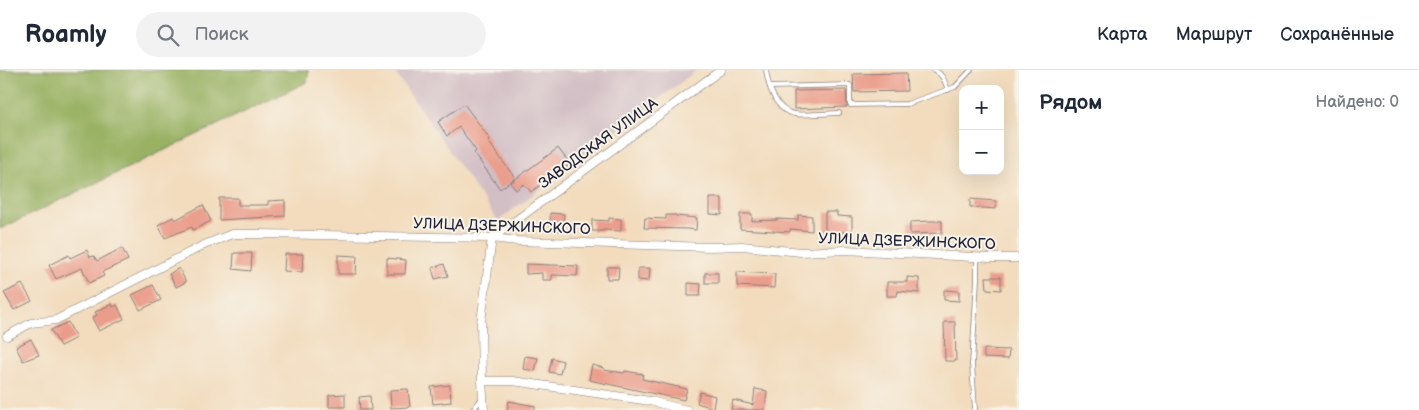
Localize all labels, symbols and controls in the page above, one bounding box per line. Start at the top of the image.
search box [136,12,486,57]
text: Roamly [25,20,106,49]
icon: search [154,21,182,49]
text: Поиск [194,23,249,46]
text: Карта [1097,24,1148,45]
text: Маршрут [1176,24,1252,45]
text: Сохранённые [1280,24,1394,45]
map controls [959,85,1004,175]
button: + [959,85,1004,130]
text: Рядом [1039,90,1102,115]
street label: ЗАВОДСКАЯ УЛИЦА [535,93,662,193]
text: Найдено: 0 [1316,93,1399,112]
button: − [959,130,1004,175]
street label: УЛИЦА ДЗЕРЖИНСКОГО [413,214,591,239]
street label: УЛИЦА ДЗЕРЖИНСКОГО [818,229,996,254]

